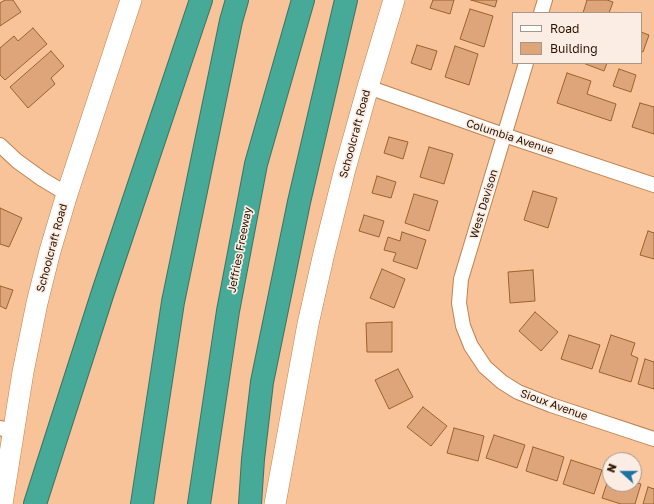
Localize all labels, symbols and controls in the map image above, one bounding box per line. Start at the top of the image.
legend [512,12,642,64]
text: Road [550,21,579,36]
text: Building [550,41,598,56]
street label: Schoolcraft Road [337,88,373,180]
street label: Columbia Avenue [464,117,556,157]
street label: West Davison [467,168,501,240]
street label: Schoolcraft Road [34,202,70,294]
street label: Jeffries Freeway [225,206,255,294]
street label: Sioux Avenue [518,387,590,423]
north arrow [602,452,642,492]
text: N [604,462,619,474]

